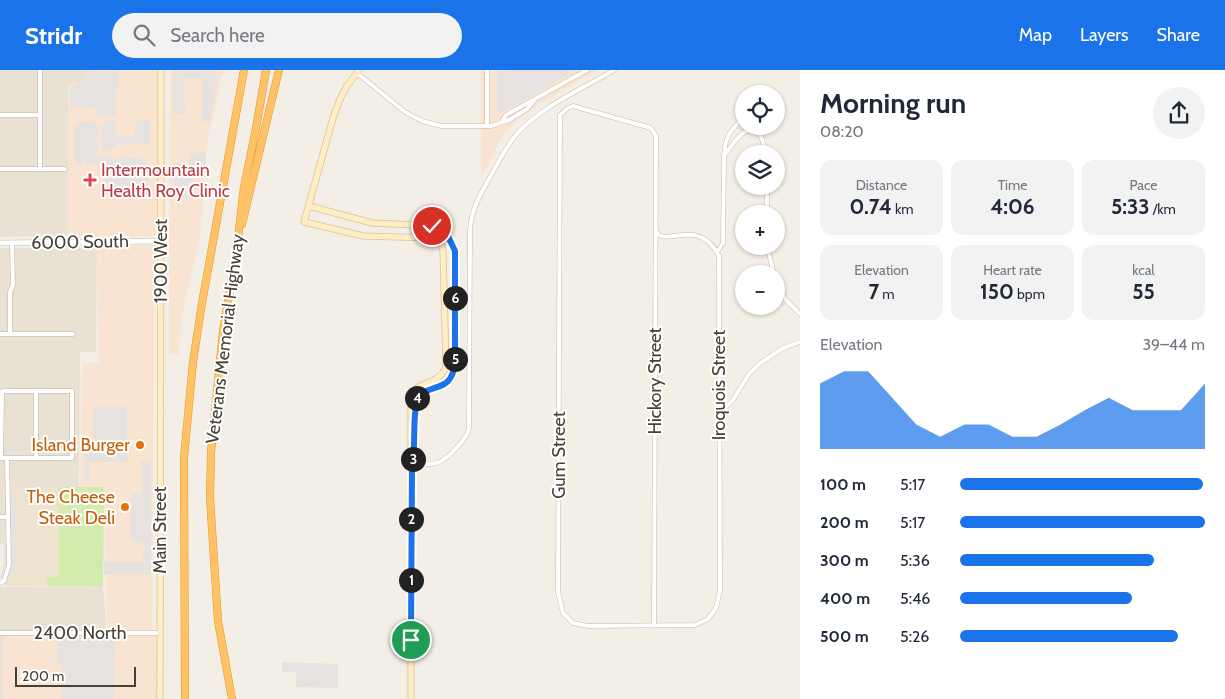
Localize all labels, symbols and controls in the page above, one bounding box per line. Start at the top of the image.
search box [112,13,462,58]
text: Stridr [25,21,82,50]
icon: search [130,21,158,49]
text: Search here [170,24,265,47]
text: Map [1019,24,1052,46]
text: Layers [1080,24,1129,46]
text: Share [1157,24,1200,46]
map controls [735,85,785,315]
button: locate [735,85,785,135]
text: Morning run [820,86,966,120]
button: share [1153,87,1205,139]
text: 08:20 [820,122,864,141]
button: layers [735,145,785,195]
place label: Intermountain Health Roy Clinic [101,159,230,202]
marker: Intermountain Health Roy Clinic [83,173,97,187]
text: Distance [856,176,907,194]
text: Time [998,176,1027,194]
text: Pace [1130,176,1157,194]
text: 0.74 [849,194,892,219]
text: 4:06 [990,194,1035,219]
text: 5:33 [1111,194,1150,219]
text: km [892,200,914,218]
text: /km [1150,200,1176,218]
pin [411,205,453,247]
button: + [735,205,785,255]
icon: check [418,212,446,240]
street label: 1900 West [150,219,172,303]
street label: 6000 South [31,230,129,254]
street label: Veterans Memorial Highway [201,233,249,445]
text: Elevation [854,261,909,279]
text: Heart rate [983,261,1042,279]
text: kcal [1132,261,1155,279]
button: − [735,265,785,315]
text: 7 [868,279,879,304]
text: 150 [980,279,1014,304]
text: 55 [1132,279,1155,304]
text: m [879,285,895,303]
text: bpm [1014,285,1045,303]
pin: 6 [442,286,468,310]
text: 6 [452,289,459,307]
street label: Hickory Street [644,327,666,435]
street label: Iroquois Street [708,330,730,440]
text: Elevation [820,335,883,354]
text: 39–44 m [1142,335,1205,354]
pin: 5 [442,346,468,372]
text: 5 [452,350,459,368]
pin: 4 [404,386,430,410]
text: 4 [413,389,422,407]
street label: Gum Street [548,411,570,499]
place label: Island Burger [32,434,130,456]
marker: Island Burger [134,439,146,451]
pin: 3 [400,446,426,472]
text: 3 [410,450,417,468]
text: 100 m [820,475,866,494]
text: 5:17 [900,475,925,494]
place label: The Cheese Steak Deli [27,486,115,529]
street label: Main Street [149,486,171,574]
marker: The Cheese Steak Deli [119,501,131,513]
pin: 2 [398,506,424,532]
text: 2 [408,510,415,528]
text: 200 m [820,513,869,532]
text: 5:17 [900,513,925,532]
text: 300 m [820,551,869,570]
text: 5:36 [900,551,930,570]
pin: 1 [398,568,424,592]
text: 1 [409,571,414,589]
text: 400 m [820,589,870,608]
text: 5:46 [900,589,930,608]
pin [390,619,432,661]
street label: 2400 North [34,622,126,644]
icon: arrive [397,626,425,654]
text: 500 m [820,627,869,646]
text: 5:26 [900,627,929,646]
scale bar [15,664,136,687]
text: 200 m [22,667,64,685]

